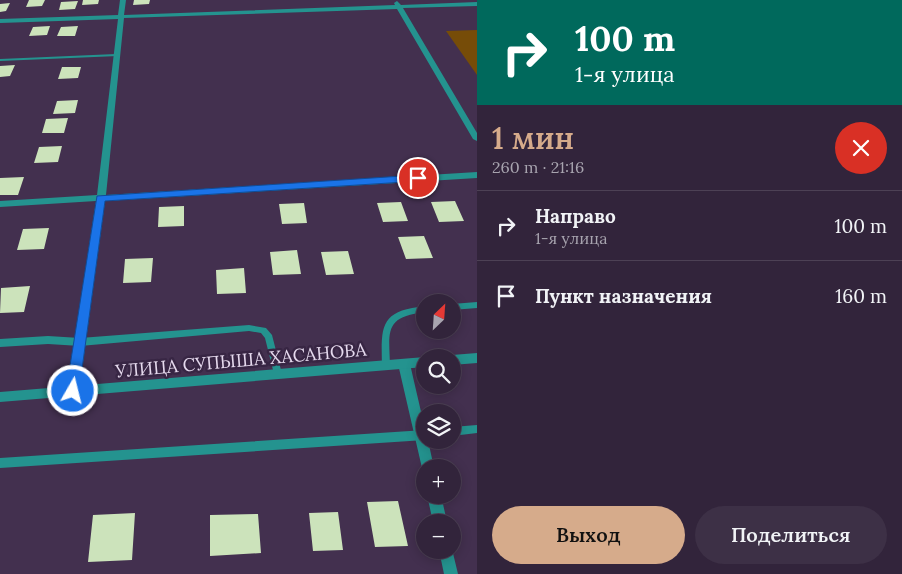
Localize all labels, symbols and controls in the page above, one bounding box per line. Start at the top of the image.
text: 100 m [575,16,675,61]
icon: right [492,20,557,85]
text: 1-я улица [575,60,675,88]
text: 1 мин [492,119,574,157]
button: close [835,122,887,174]
pin [397,157,439,199]
text: 260 m · 21:16 [492,157,584,177]
icon: arrive [404,164,432,192]
text: Направо [535,204,616,228]
icon: right [492,212,520,240]
text: 100 m [835,214,887,238]
text: 1-я улица [535,228,607,248]
icon: arrive [492,282,520,310]
text: Пункт назначения [535,284,712,308]
text: 160 m [835,284,887,308]
north arrow [416,294,461,339]
map controls [416,294,461,559]
street label: УЛИЦА СУПЫША ХАСАНОВА [114,338,368,383]
button: search [416,349,461,394]
position arrow [46,364,98,416]
button: layers [416,404,461,449]
button: + [416,459,461,504]
button: Выход [492,506,685,564]
button: Поделиться [695,506,887,564]
button: − [416,514,461,559]

